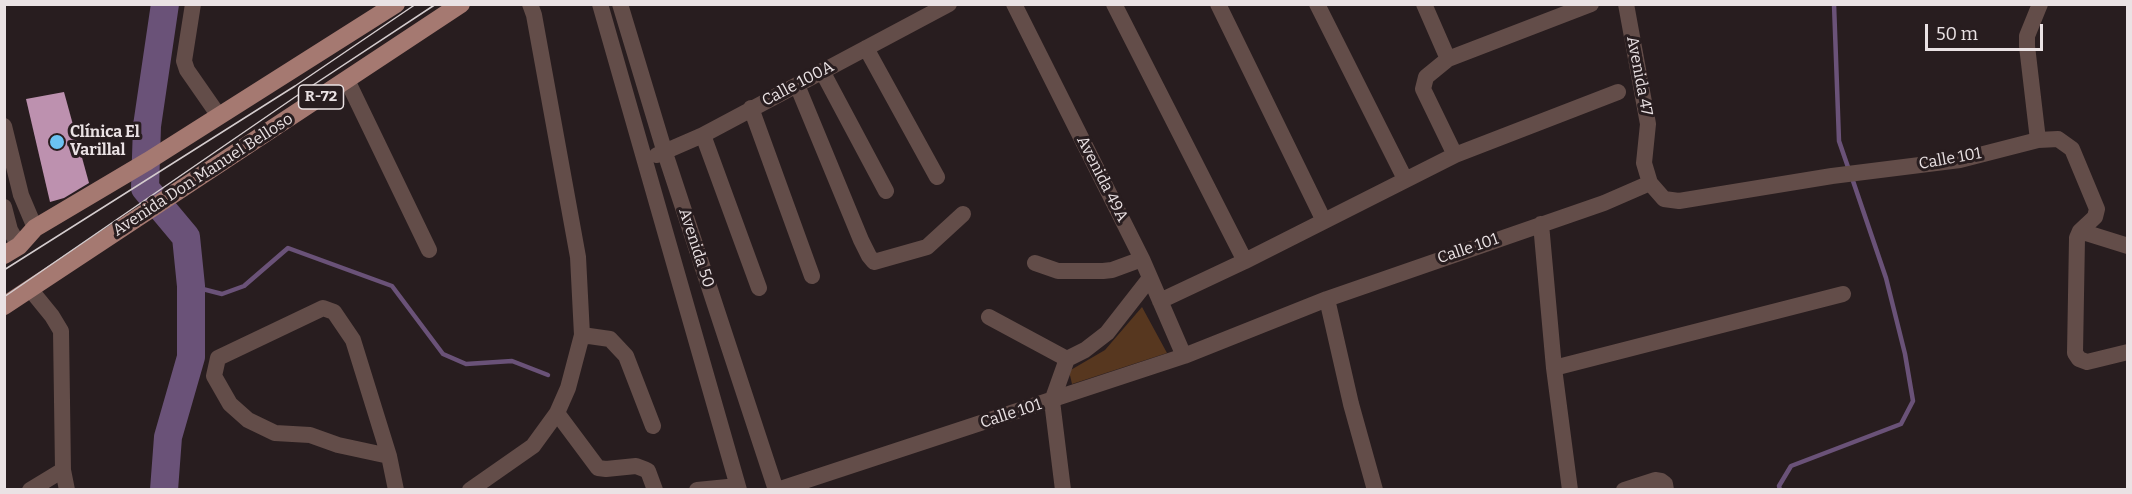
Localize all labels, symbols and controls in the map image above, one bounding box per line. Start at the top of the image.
scale bar [1928,12,2046,50]
text: 50 m [1936,23,1978,45]
street label: Avenida 47 [1622,35,1656,117]
street label: Calle 100A [759,57,837,111]
road number: R-72 [298,85,344,109]
street label: Avenida Don Manuel Belloso [109,109,297,241]
place label: Clínica El Varillal [70,123,140,161]
marker: Clínica El Varillal [48,133,66,151]
street label: Avenida 49A [1072,133,1132,225]
street label: Calle 101 [1917,144,1983,174]
street label: Avenida 50 [674,206,718,290]
street label: Calle 101 [1435,230,1501,268]
street label: Calle 101 [978,395,1044,433]

